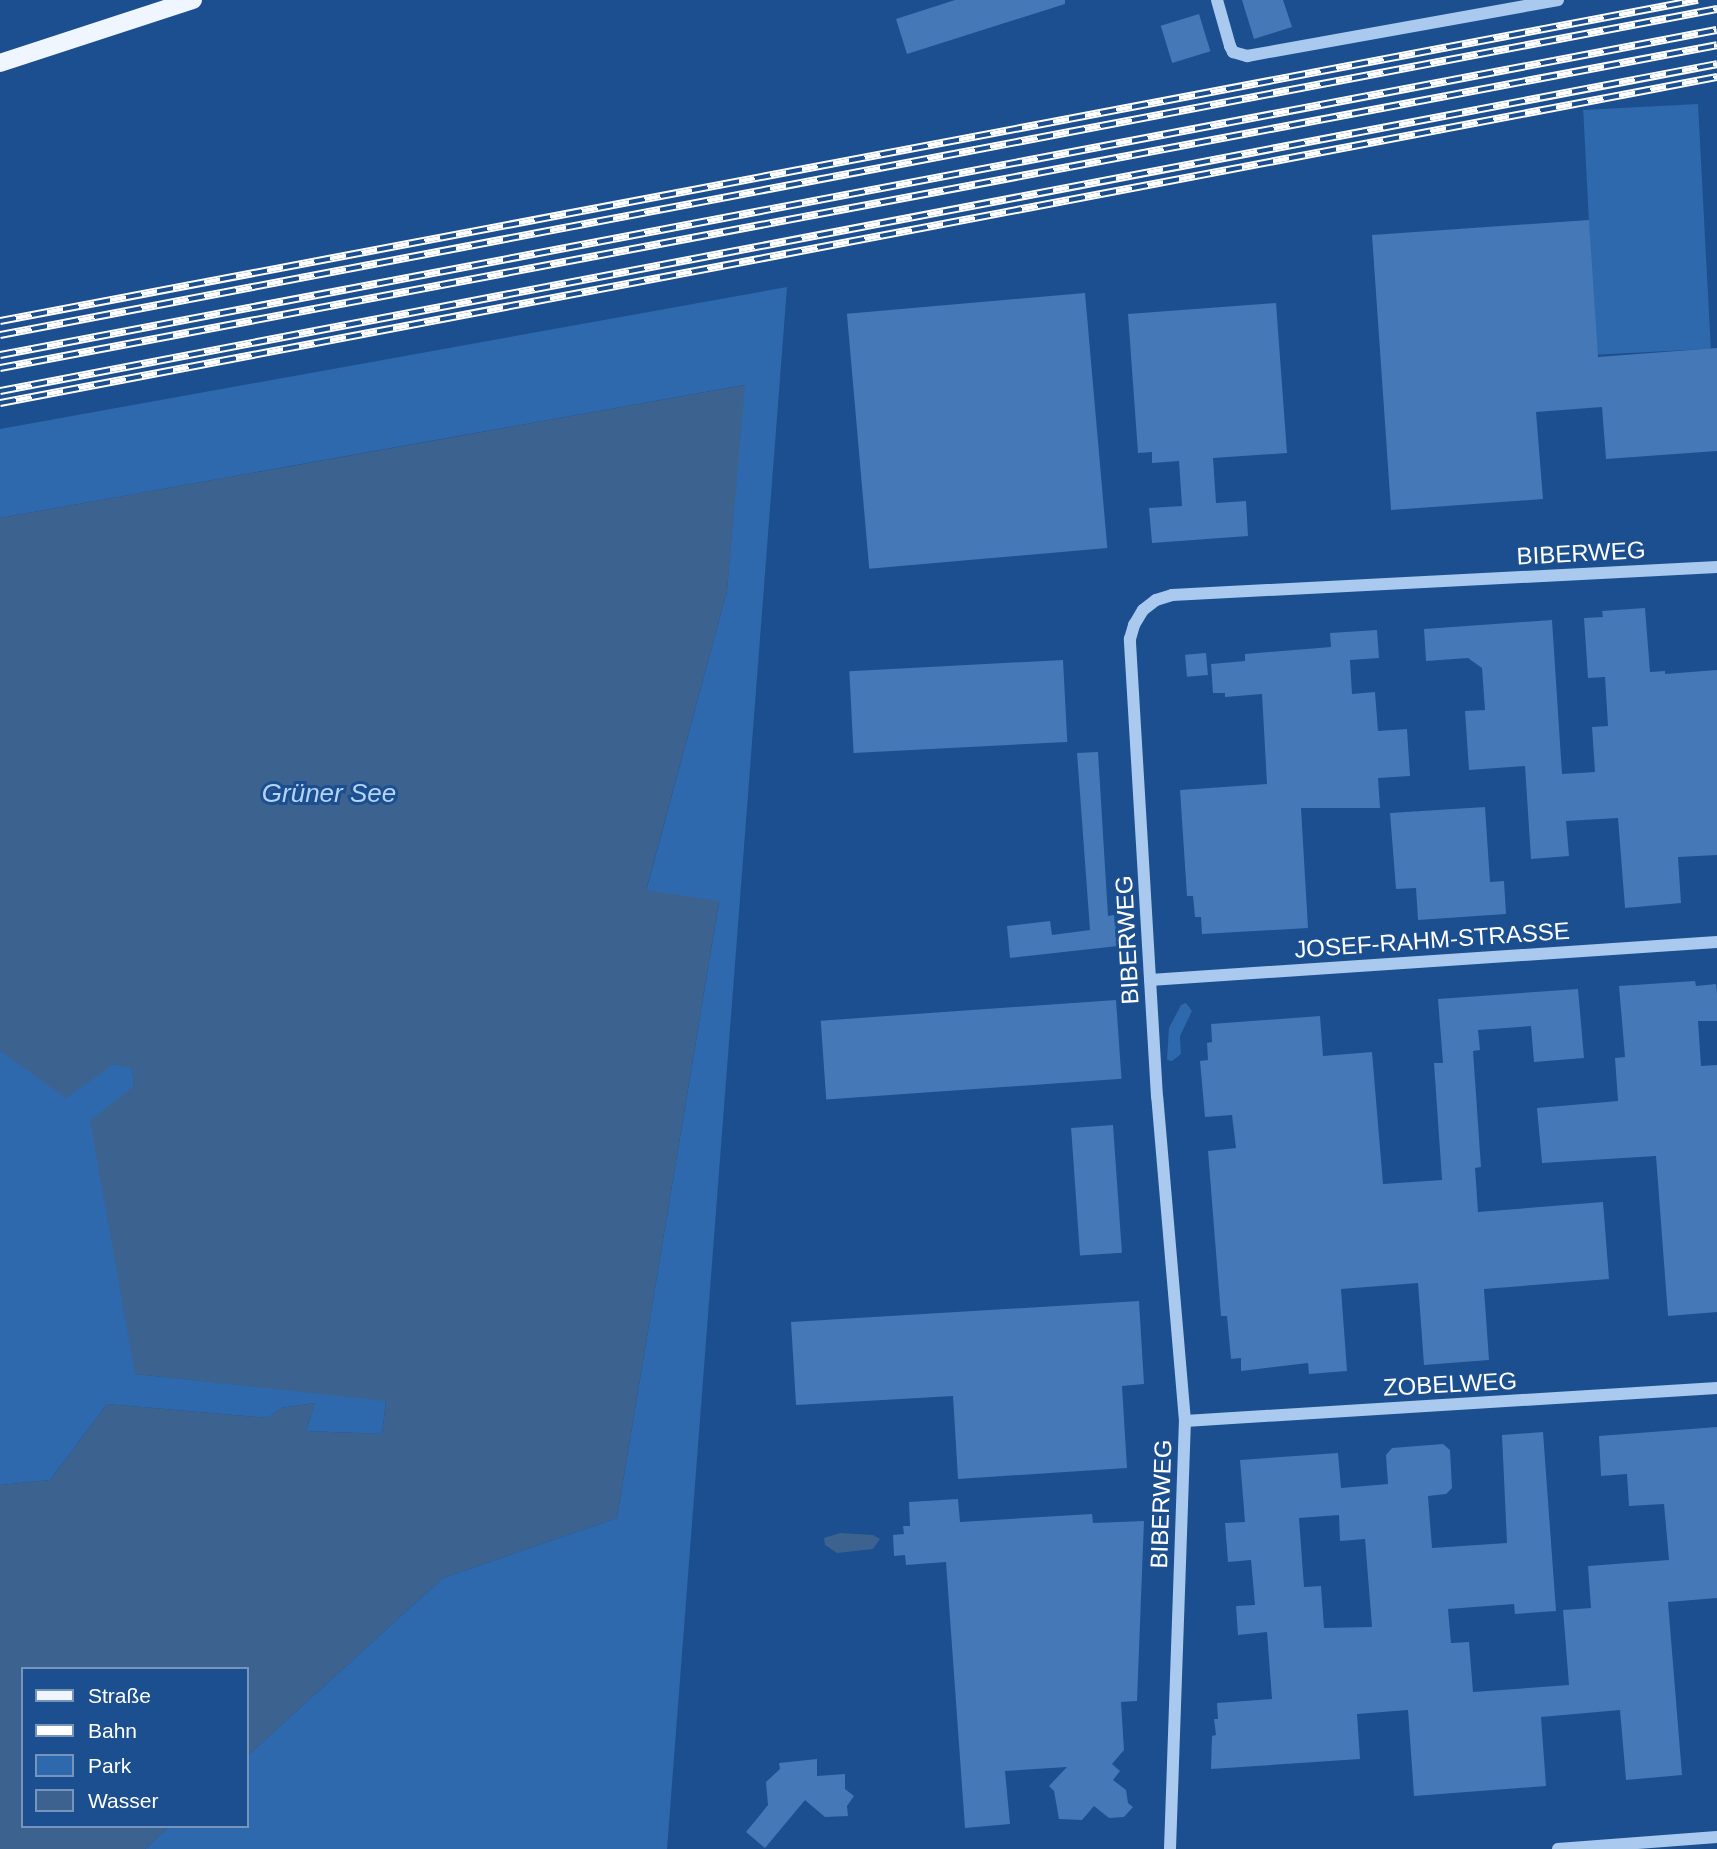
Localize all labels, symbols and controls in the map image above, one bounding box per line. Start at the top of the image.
street label: BIBERWEG [1516,535,1646,571]
water label: Grüner See [262,778,396,810]
street label: BIBERWEG [1109,875,1145,1005]
street label: JOSEF-RAHM-STRASSE [1293,916,1571,964]
street label: ZOBELWEG [1382,1366,1518,1402]
street label: BIBERWEG [1144,1439,1178,1569]
legend [21,1667,248,1828]
text: Straße [88,1684,151,1707]
text: Bahn [88,1719,137,1742]
text: Park [88,1754,131,1777]
text: Wasser [88,1789,158,1812]

